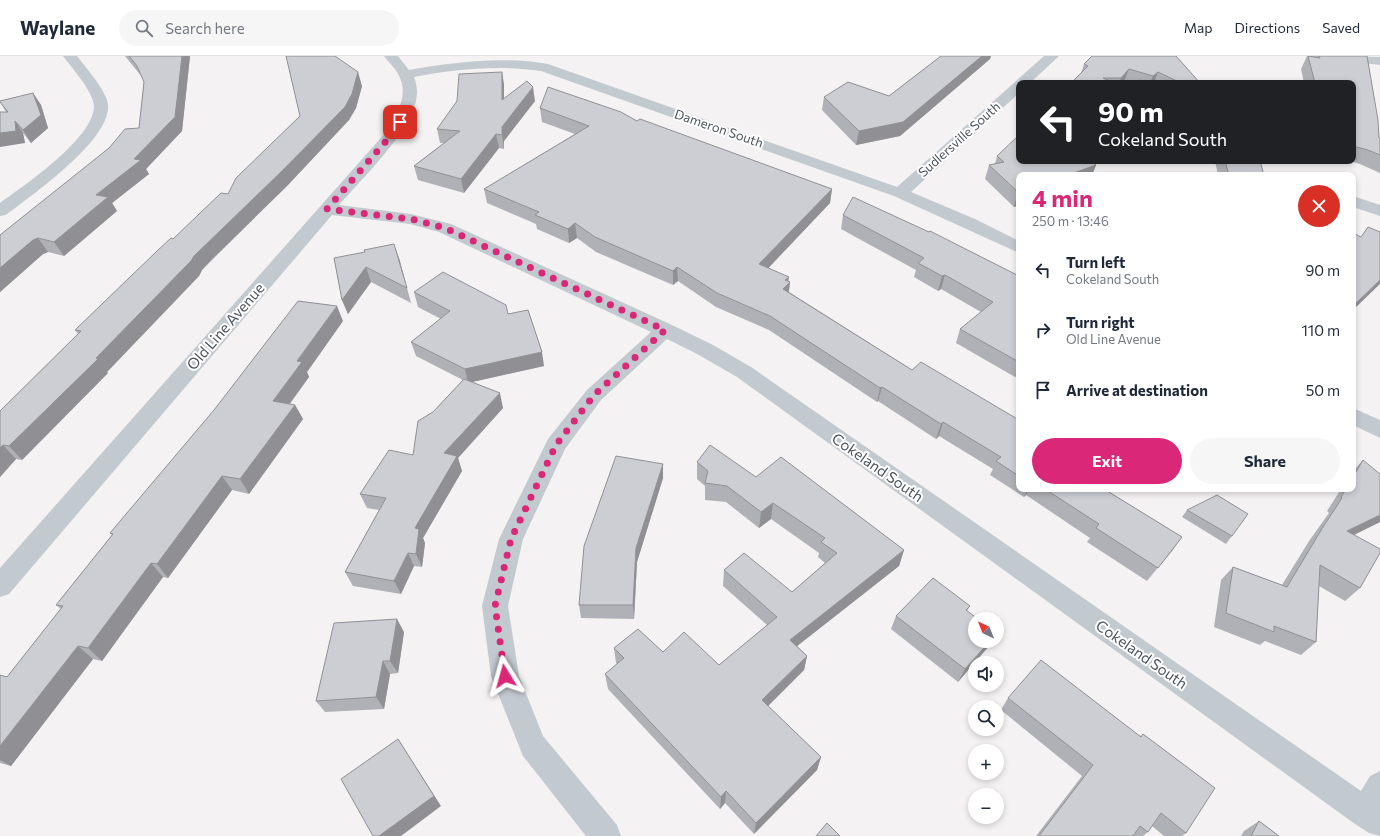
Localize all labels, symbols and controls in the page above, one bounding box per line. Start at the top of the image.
search box [119,10,399,46]
text: Waylane [20,16,95,39]
icon: search [133,17,155,39]
text: Search here [165,19,245,37]
text: Map [1184,19,1213,36]
text: Directions [1235,19,1300,36]
text: Saved [1322,19,1360,36]
text: 90 m [1098,94,1164,128]
icon: left [1032,96,1084,148]
street label: Sudlersville South [915,98,1003,180]
pin [383,105,417,139]
street label: Dameron South [673,105,765,151]
icon: arrive [389,111,411,133]
text: Cokeland South [1098,128,1227,150]
text: 4 min [1032,183,1093,212]
button: close [1298,185,1340,227]
text: 250 m · 13:46 [1032,213,1109,229]
text: Turn left [1066,253,1125,271]
icon: left [1032,259,1054,281]
text: 90 m [1305,261,1340,279]
text: Cokeland South [1066,271,1159,287]
street label: Old Line Avenue [182,279,268,373]
text: Turn right [1066,313,1135,331]
icon: right [1032,319,1054,341]
text: 110 m [1301,321,1340,339]
text: Old Line Avenue [1066,331,1161,347]
icon: arrive [1032,379,1054,401]
text: Arrive at destination [1066,381,1208,399]
text: 50 m [1306,381,1340,399]
street label: Cokeland South [829,429,927,505]
button: Exit [1032,438,1182,484]
button: Share [1190,438,1340,484]
north arrow [968,612,1004,648]
map controls [968,612,1004,824]
street label: Cokeland South [1093,616,1191,692]
position arrow [484,655,526,697]
button: sound [968,656,1004,692]
button: search [968,700,1004,736]
button: + [968,744,1004,780]
button: − [968,788,1004,824]

